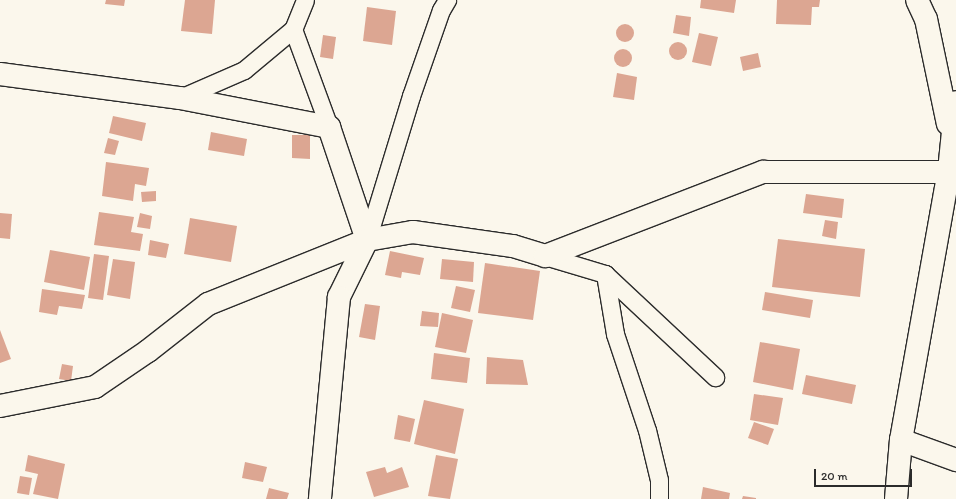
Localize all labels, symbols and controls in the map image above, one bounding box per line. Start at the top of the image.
scale bar [816,461,914,487]
text: 20 m [821,469,848,483]

